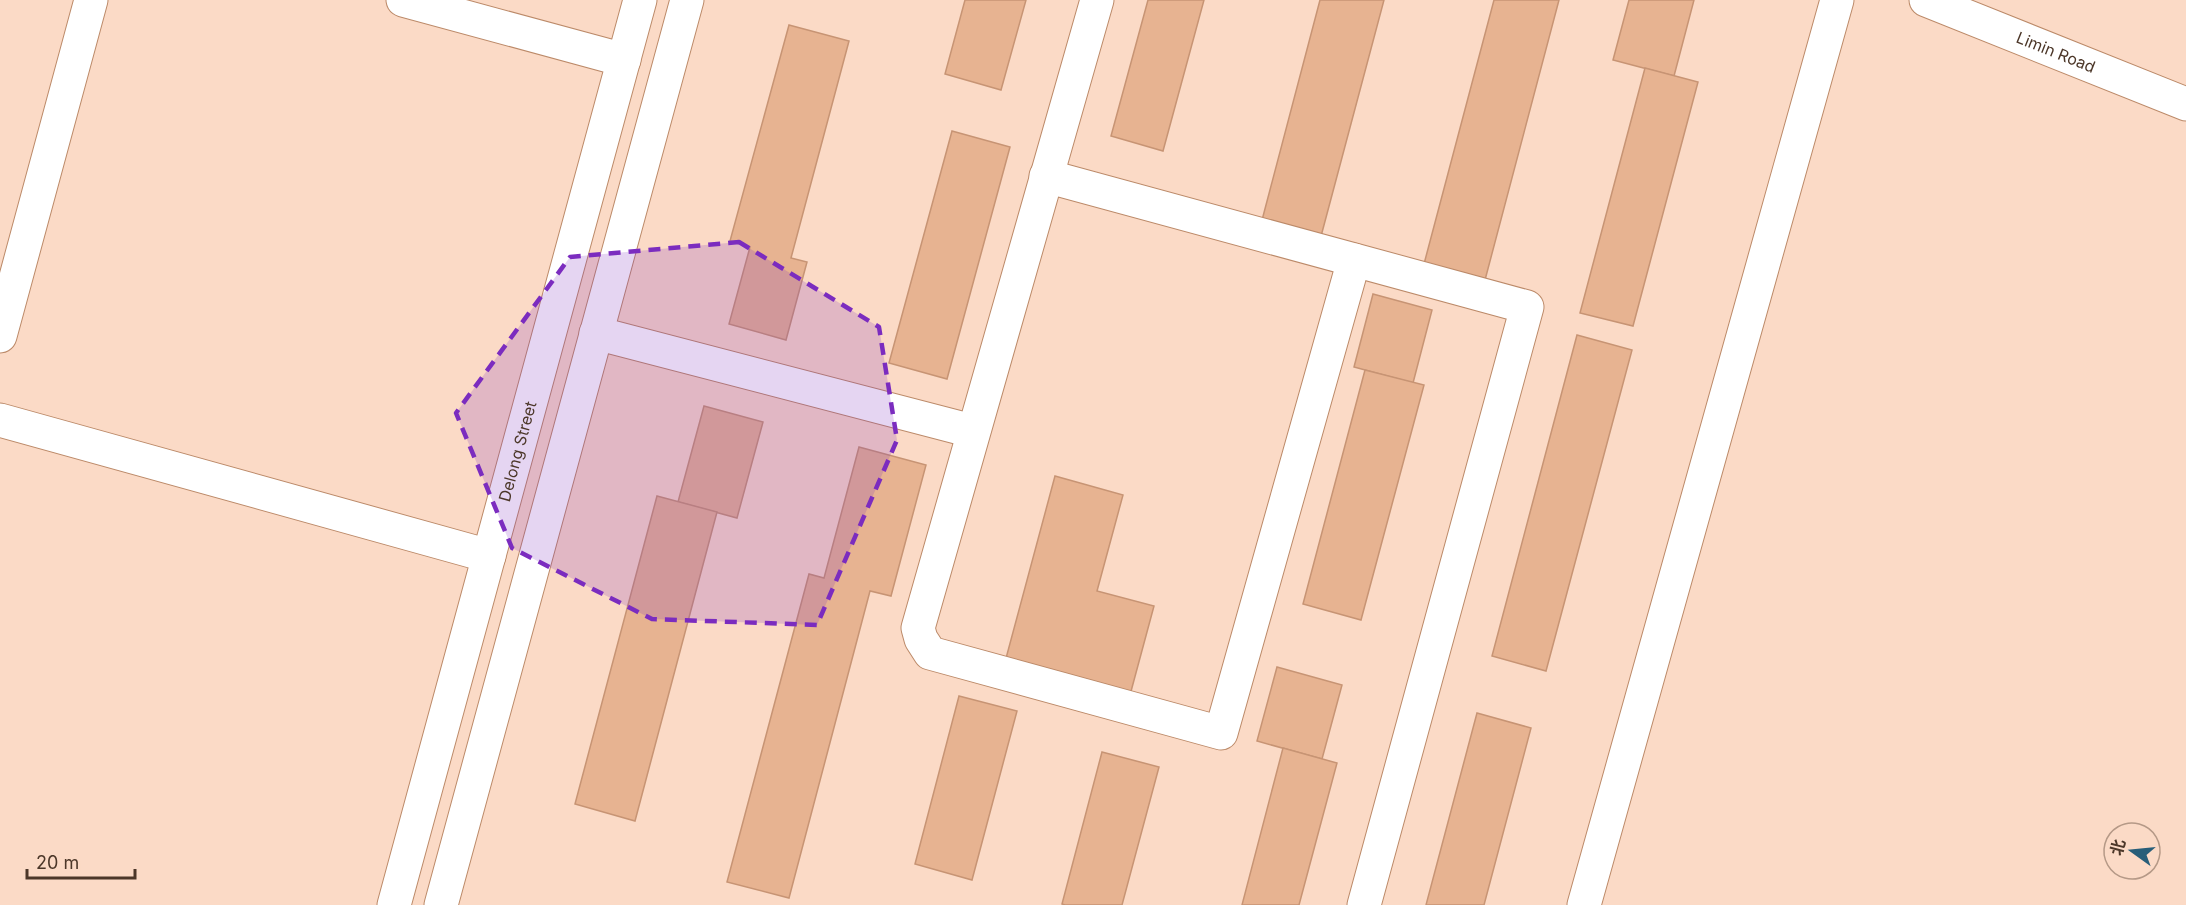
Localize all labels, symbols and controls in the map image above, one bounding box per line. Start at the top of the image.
street label: Limin Road [2014,27,2098,77]
street label: Delong Street [494,399,540,504]
north arrow [2102,821,2162,881]
text: 北 [2106,837,2129,857]
scale bar [27,842,135,880]
text: 20 m [36,852,79,873]

